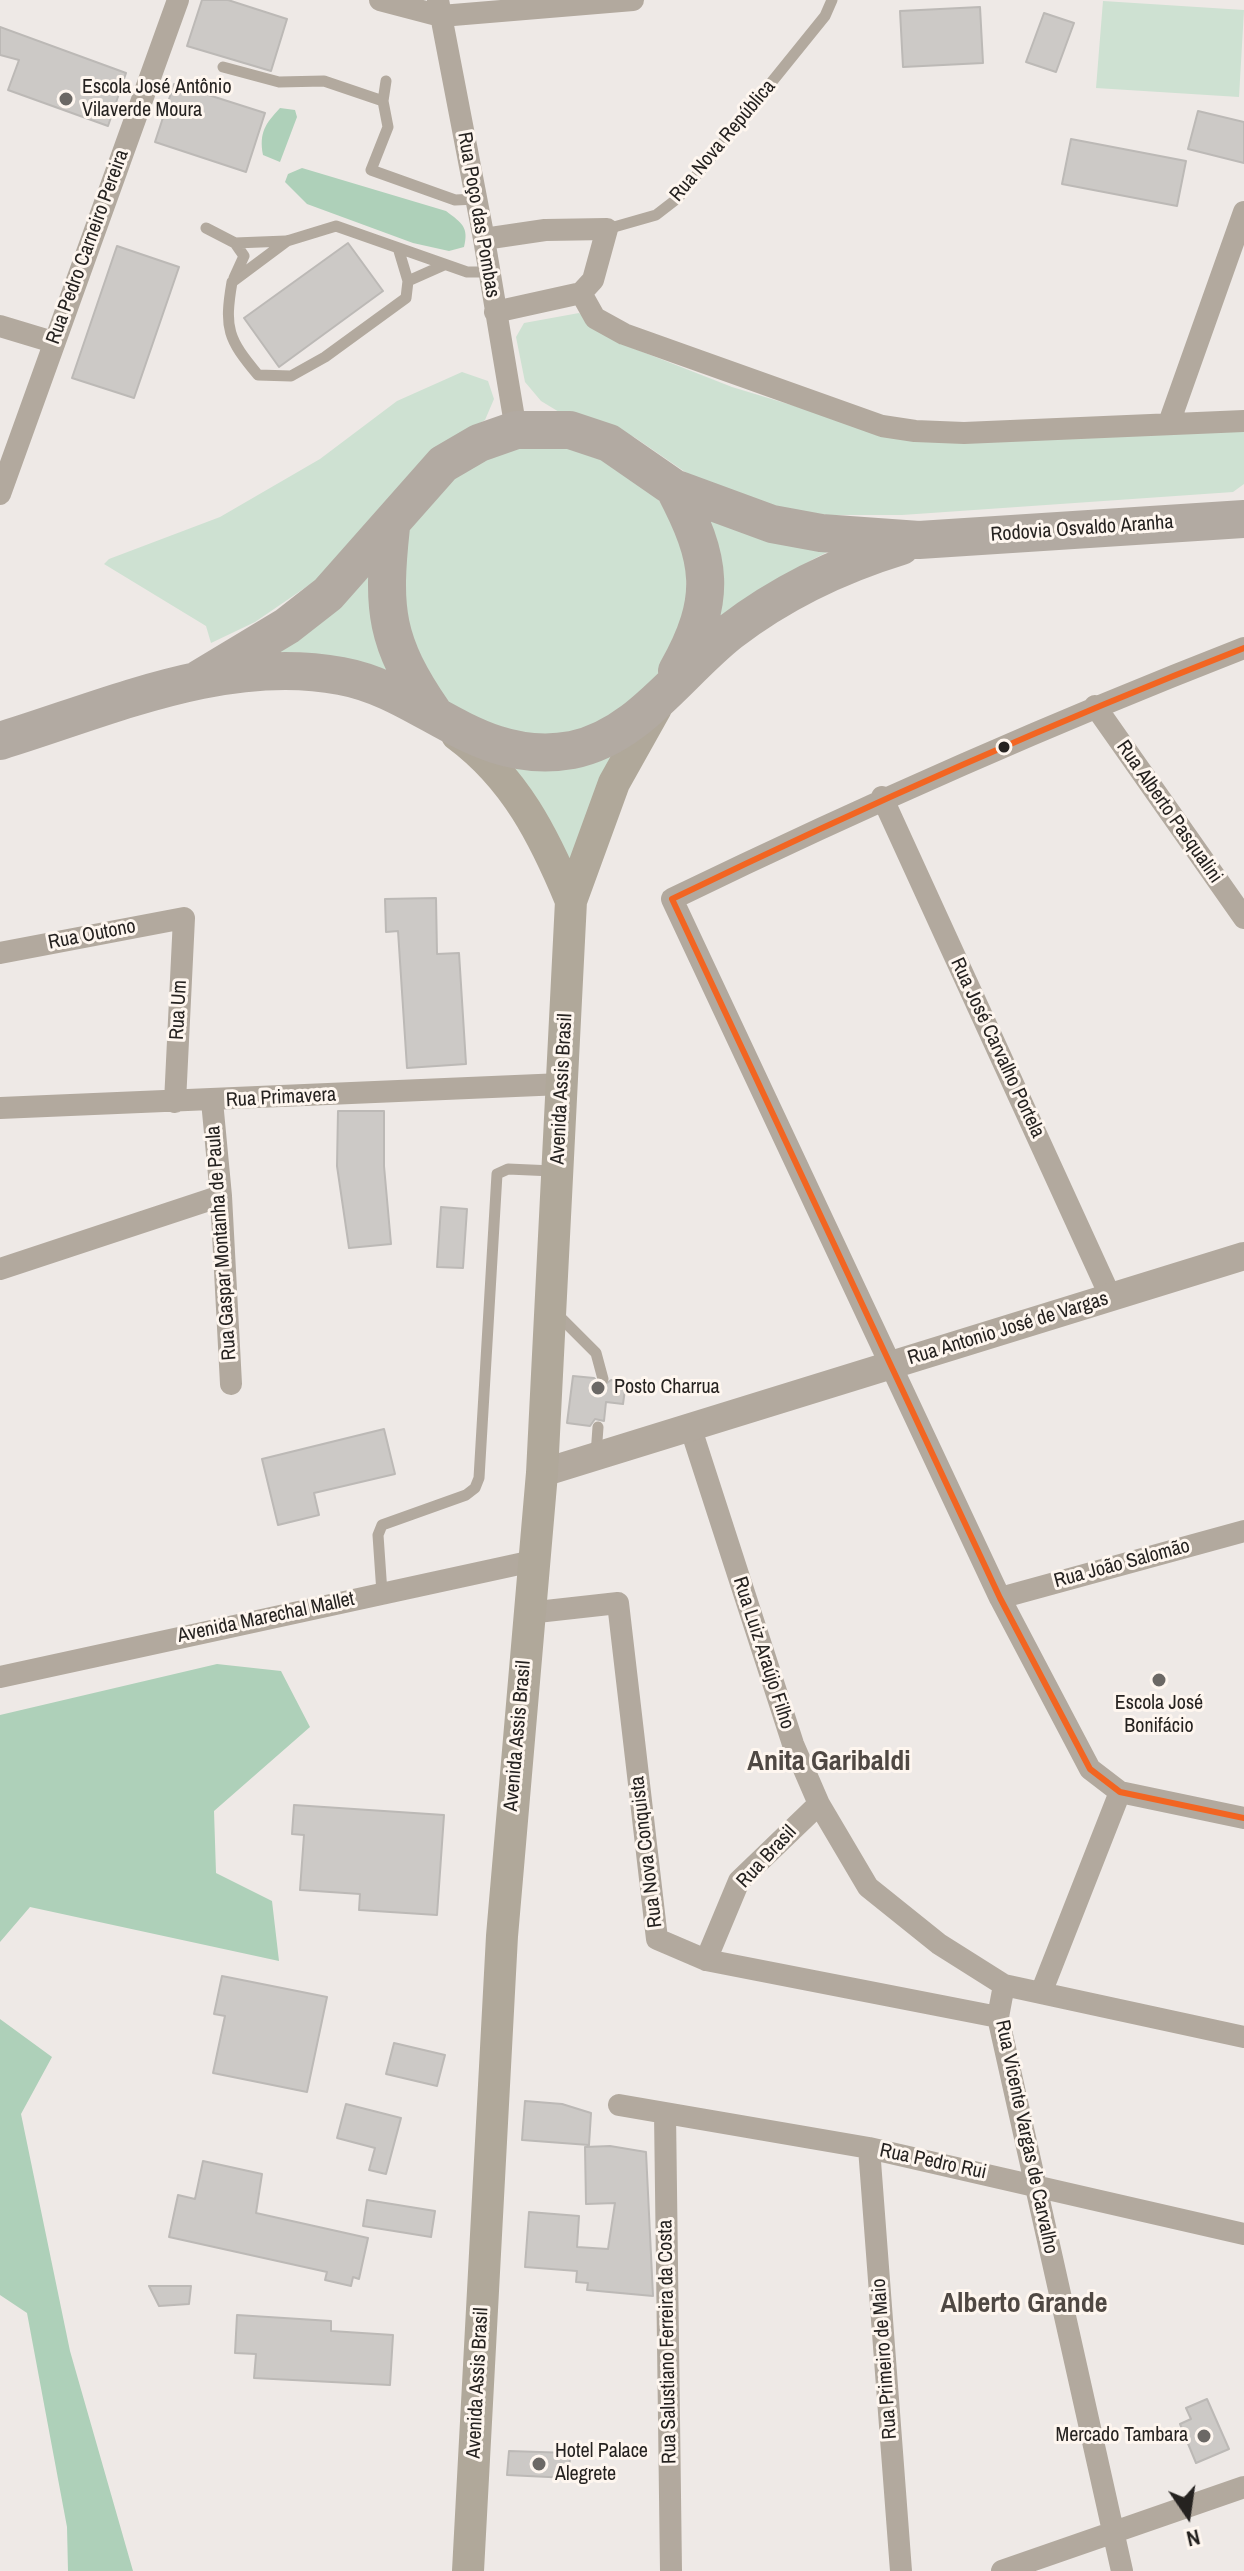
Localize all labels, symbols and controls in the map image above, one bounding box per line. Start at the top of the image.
street label: Rua Nova República [665,75,781,207]
place label: Escola José Antônio Vilaverde Moura [82,76,232,123]
marker: Escola José Antônio Vilaverde Moura [57,90,75,108]
street label: Rua Poço das Pombas [452,130,504,300]
street label: Rua Pedro Carneiro Pereira [42,147,134,347]
street label: Rodovia Osvaldo Aranha [990,511,1174,547]
street label: Rua Alberto Pasqualini [1111,736,1227,888]
unlabelled marker [996,739,1012,755]
street label: Rua Outono [46,915,138,955]
street label: Rua José Carvalho Portela [945,954,1049,1142]
street label: Rua Um [165,979,193,1041]
street label: Avenida Assis Brasil [546,1013,578,1165]
street label: Rua Primavera [225,1083,337,1113]
street label: Rua Gaspar Montanha de Paula [202,1125,242,1361]
street label: Rua Antonio José de Vargas [905,1287,1111,1371]
place label: Posto Charrua [614,1376,720,1400]
marker: Posto Charrua [589,1379,607,1397]
street label: Rua João Salomão [1052,1534,1192,1594]
street label: Rua Luiz Araújo Filho [727,1574,799,1732]
street label: Avenida Marechal Mallet [175,1588,357,1648]
street label: Avenida Assis Brasil [499,1660,537,1812]
marker: Escola José Bonifácio [1150,1671,1168,1689]
place label: Escola José Bonifácio [1115,1692,1203,1739]
district label: Anita Garibaldi [747,1745,911,1779]
street label: Rua Nova Conquista [626,1775,668,1929]
street label: Rua Brasil [732,1821,802,1893]
street label: Rua Vicente Vargas de Carvalho [989,2018,1063,2256]
street label: Rua Pedro Rui [877,2139,989,2185]
street label: Rua Salustiano Ferreira da Costa [654,2220,682,2464]
street label: Rua Primeiro de Maio [867,2278,903,2440]
district label: Alberto Grande [940,2287,1108,2321]
street label: Avenida Assis Brasil [462,2307,494,2459]
place label: Mercado Tambara [1056,2424,1188,2448]
marker: Mercado Tambara [1195,2427,1213,2445]
place label: Hotel Palace Alegrete [555,2440,648,2487]
marker: Hotel Palace Alegrete [530,2455,548,2473]
north arrow [1148,2475,1228,2555]
text: N [1184,2522,1203,2554]

